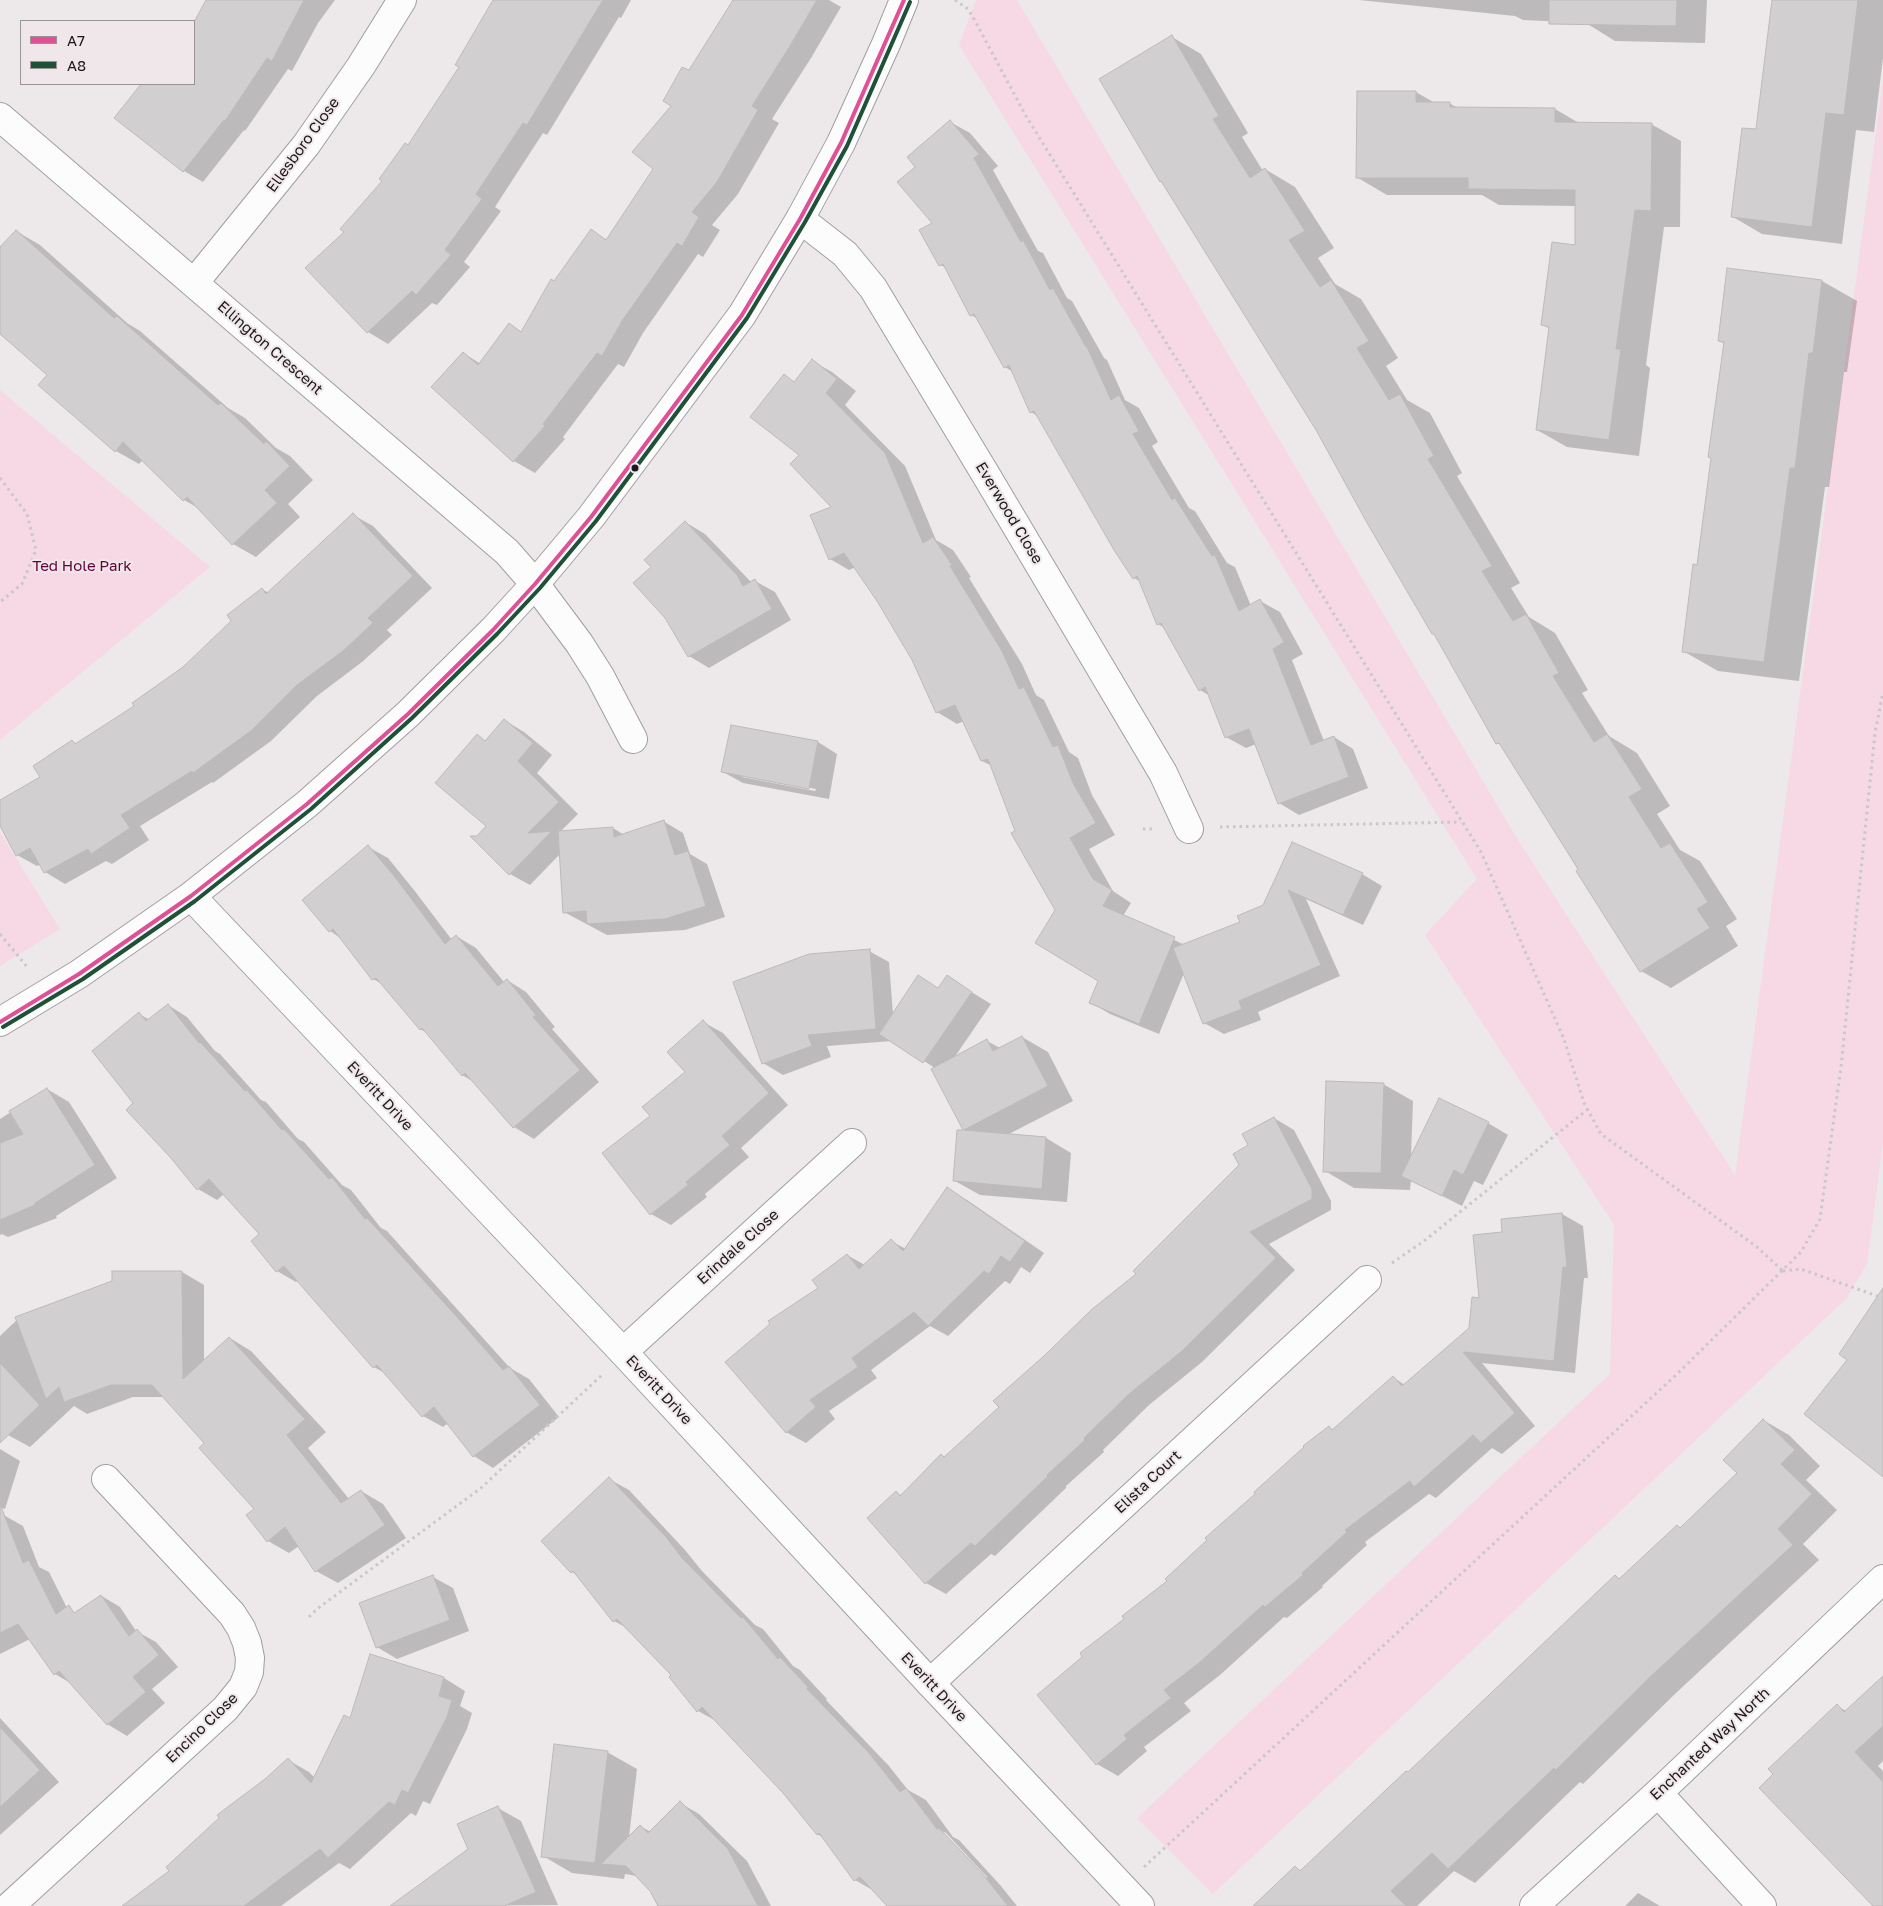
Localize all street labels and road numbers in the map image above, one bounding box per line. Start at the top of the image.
street label: Ellesboro Close [263,94,343,196]
street label: Ellington Crescent [214,297,326,399]
street label: Everwood Close [972,459,1046,567]
street label: Everitt Drive [343,1058,417,1134]
street label: Erindale Close [694,1206,782,1288]
street label: Everitt Drive [622,1352,696,1428]
street label: Elista Court [1111,1447,1185,1517]
street label: Everitt Drive [897,1649,971,1725]
street label: Enchanted Way North [1646,1684,1774,1804]
street label: Encino Close [162,1689,242,1767]

